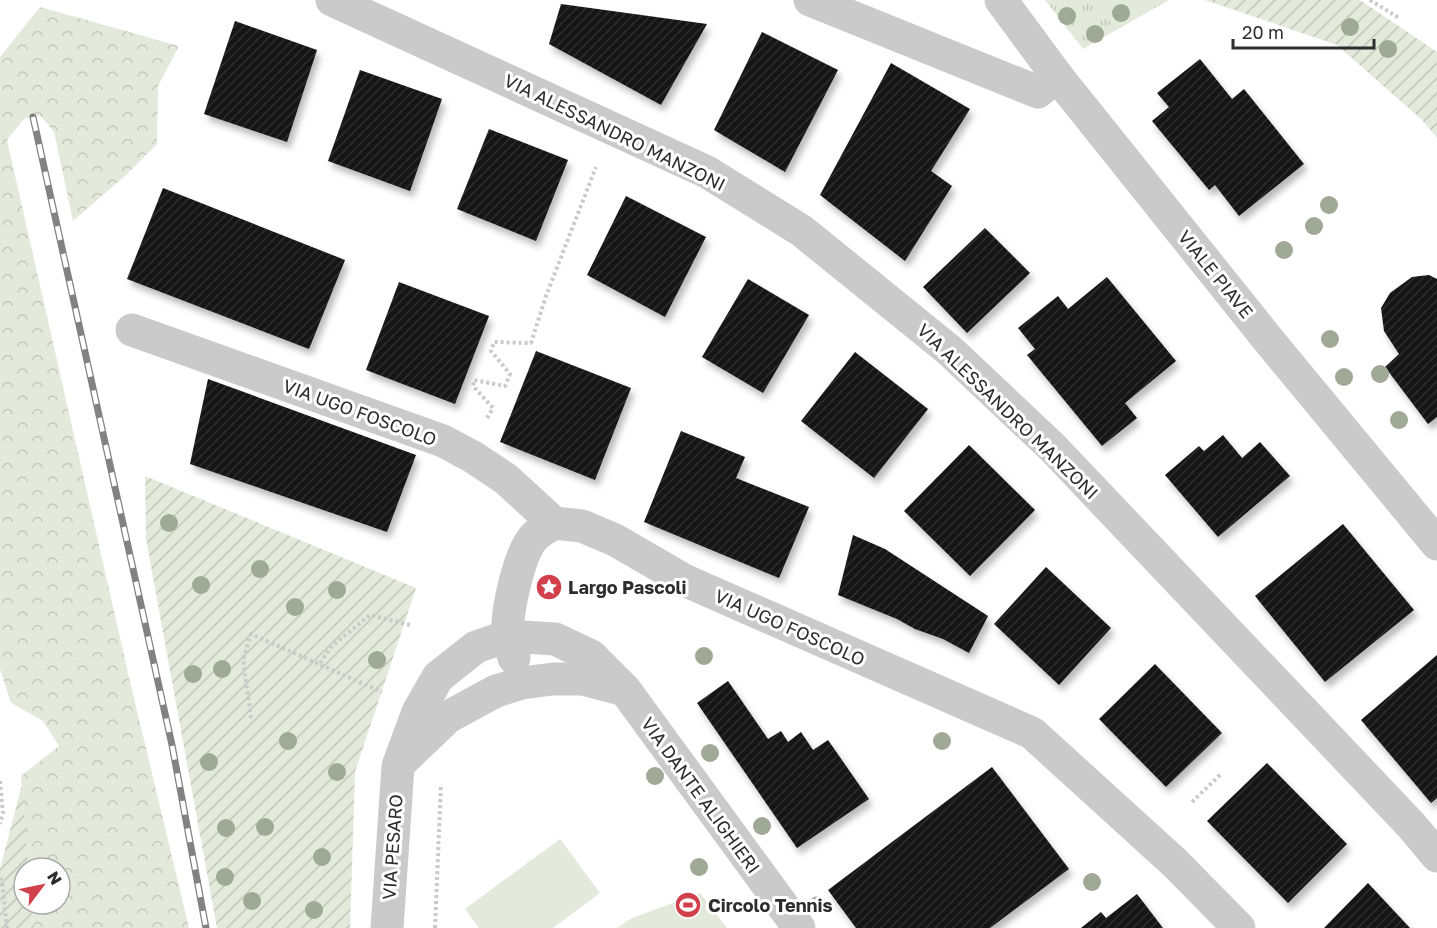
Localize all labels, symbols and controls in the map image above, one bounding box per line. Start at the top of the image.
scale bar [1233,12,1374,50]
text: 20 m [1242,21,1284,43]
street label: VIA ALESSANDRO MANZONI [501,69,729,195]
street label: VIALE PIAVE [1174,226,1258,322]
street label: VIA ALESSANDRO MANZONI [913,319,1103,503]
street label: VIA UGO FOSCOLO [280,374,440,450]
place icon: Largo Pascoli [534,572,564,602]
place label: Largo Pascoli [568,576,686,598]
street label: VIA UGO FOSCOLO [712,584,868,670]
street label: VIA DANTE ALIGHIERI [637,713,765,877]
street label: VIA PESARO [377,793,407,901]
north arrow [12,856,72,916]
text: N [43,868,66,889]
sports icon: Circolo Tennis [673,890,703,920]
place label: Circolo Tennis [708,894,833,916]

